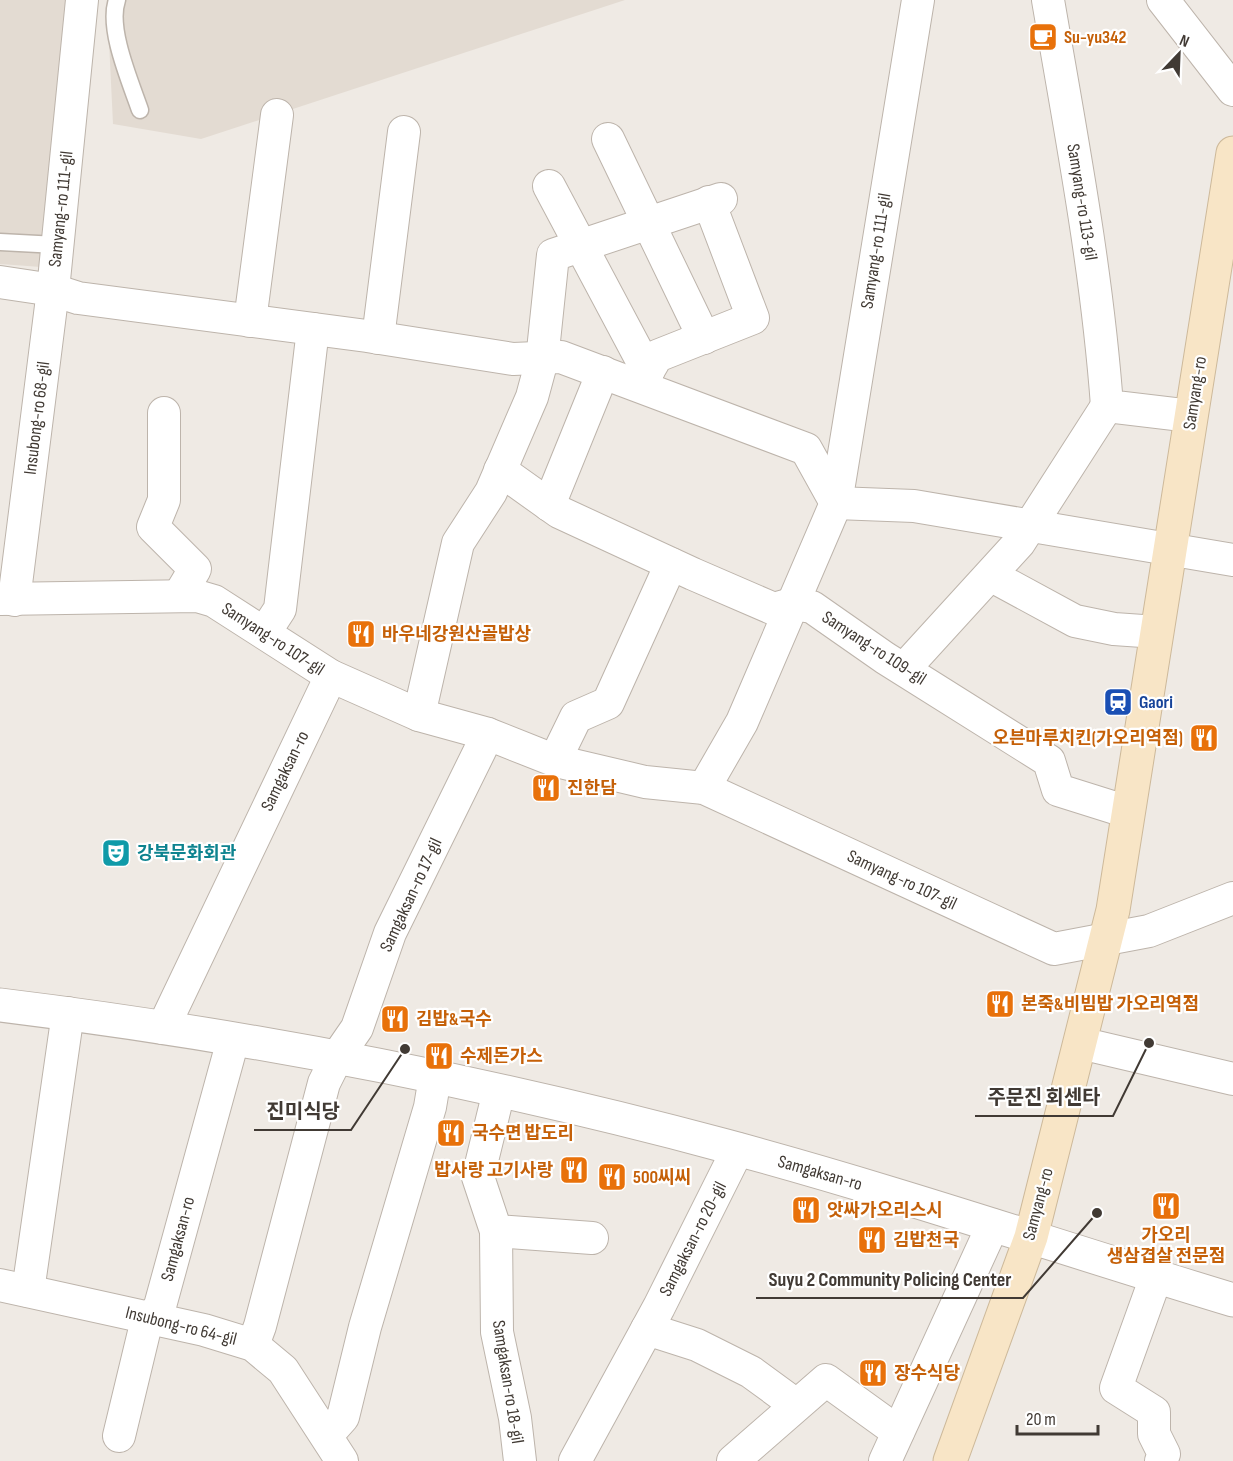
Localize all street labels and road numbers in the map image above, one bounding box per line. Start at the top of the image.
street label: Samyang-ro 113-gil [1062,142,1102,262]
street label: Samyang-ro 111-gil [44,150,78,268]
street label: Samyang-ro 111-gil [857,192,895,310]
street label: Samyang-ro [1179,355,1211,431]
street label: Insubong-ro 68-gil [20,360,54,476]
street label: Samyang-ro 107-gil [218,598,328,680]
street label: Samyang-ro 109-gil [818,607,930,689]
street label: Samgaksan-ro [257,727,313,815]
street label: Samgaksan-ro 17-gil [375,835,447,955]
street label: Samyang-ro 107-gil [844,845,960,915]
street label: Samgaksan-ro [775,1151,865,1195]
street label: Samyang-ro [1018,1166,1058,1242]
street label: Samgaksan-ro 20-gil [655,1178,731,1300]
street label: Samgaksan-ro [157,1194,199,1284]
street label: Insubong-ro 64-gil [123,1302,239,1350]
street label: Samgaksan-ro 18-gil [488,1319,528,1445]

